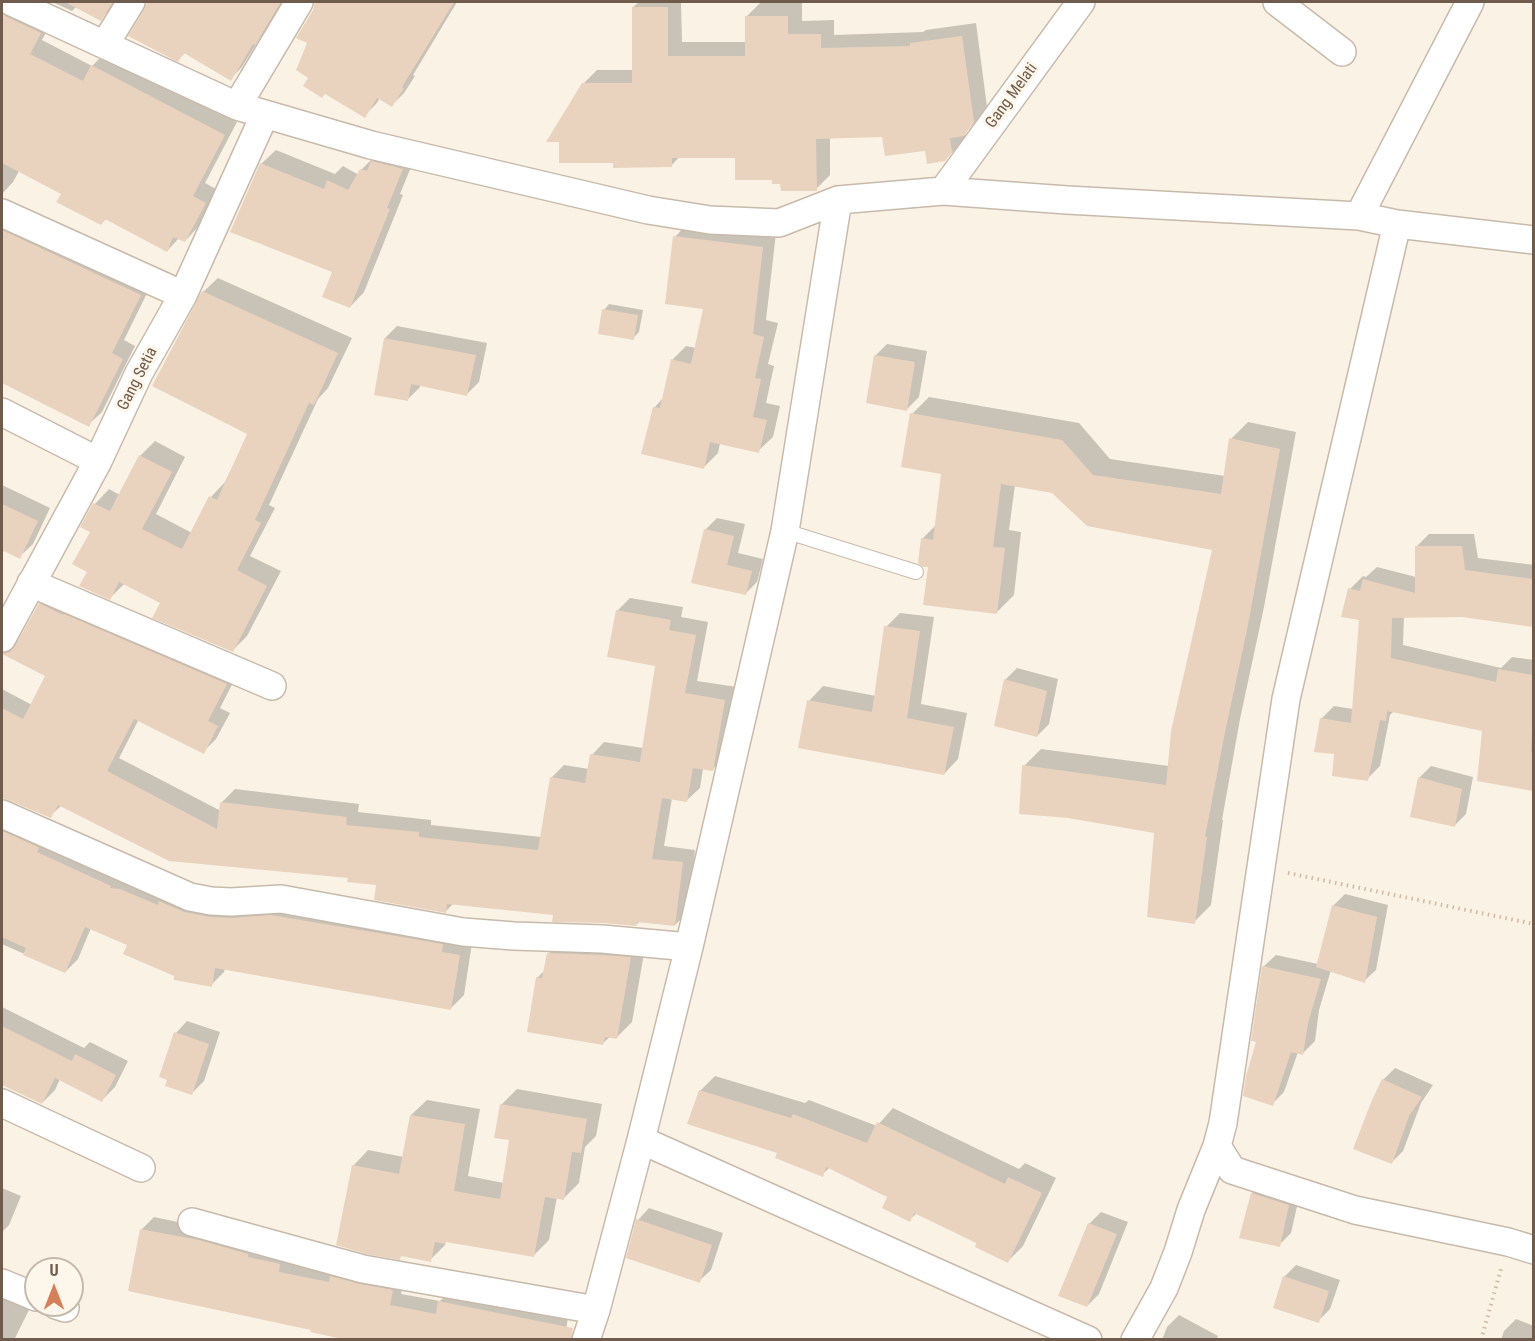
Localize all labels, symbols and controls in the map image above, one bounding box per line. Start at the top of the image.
street label: Gang Melati [982,60,1042,132]
street label: Gang Setia [114,344,162,414]
north arrow [24,1257,84,1317]
text: U [49,1261,59,1280]

